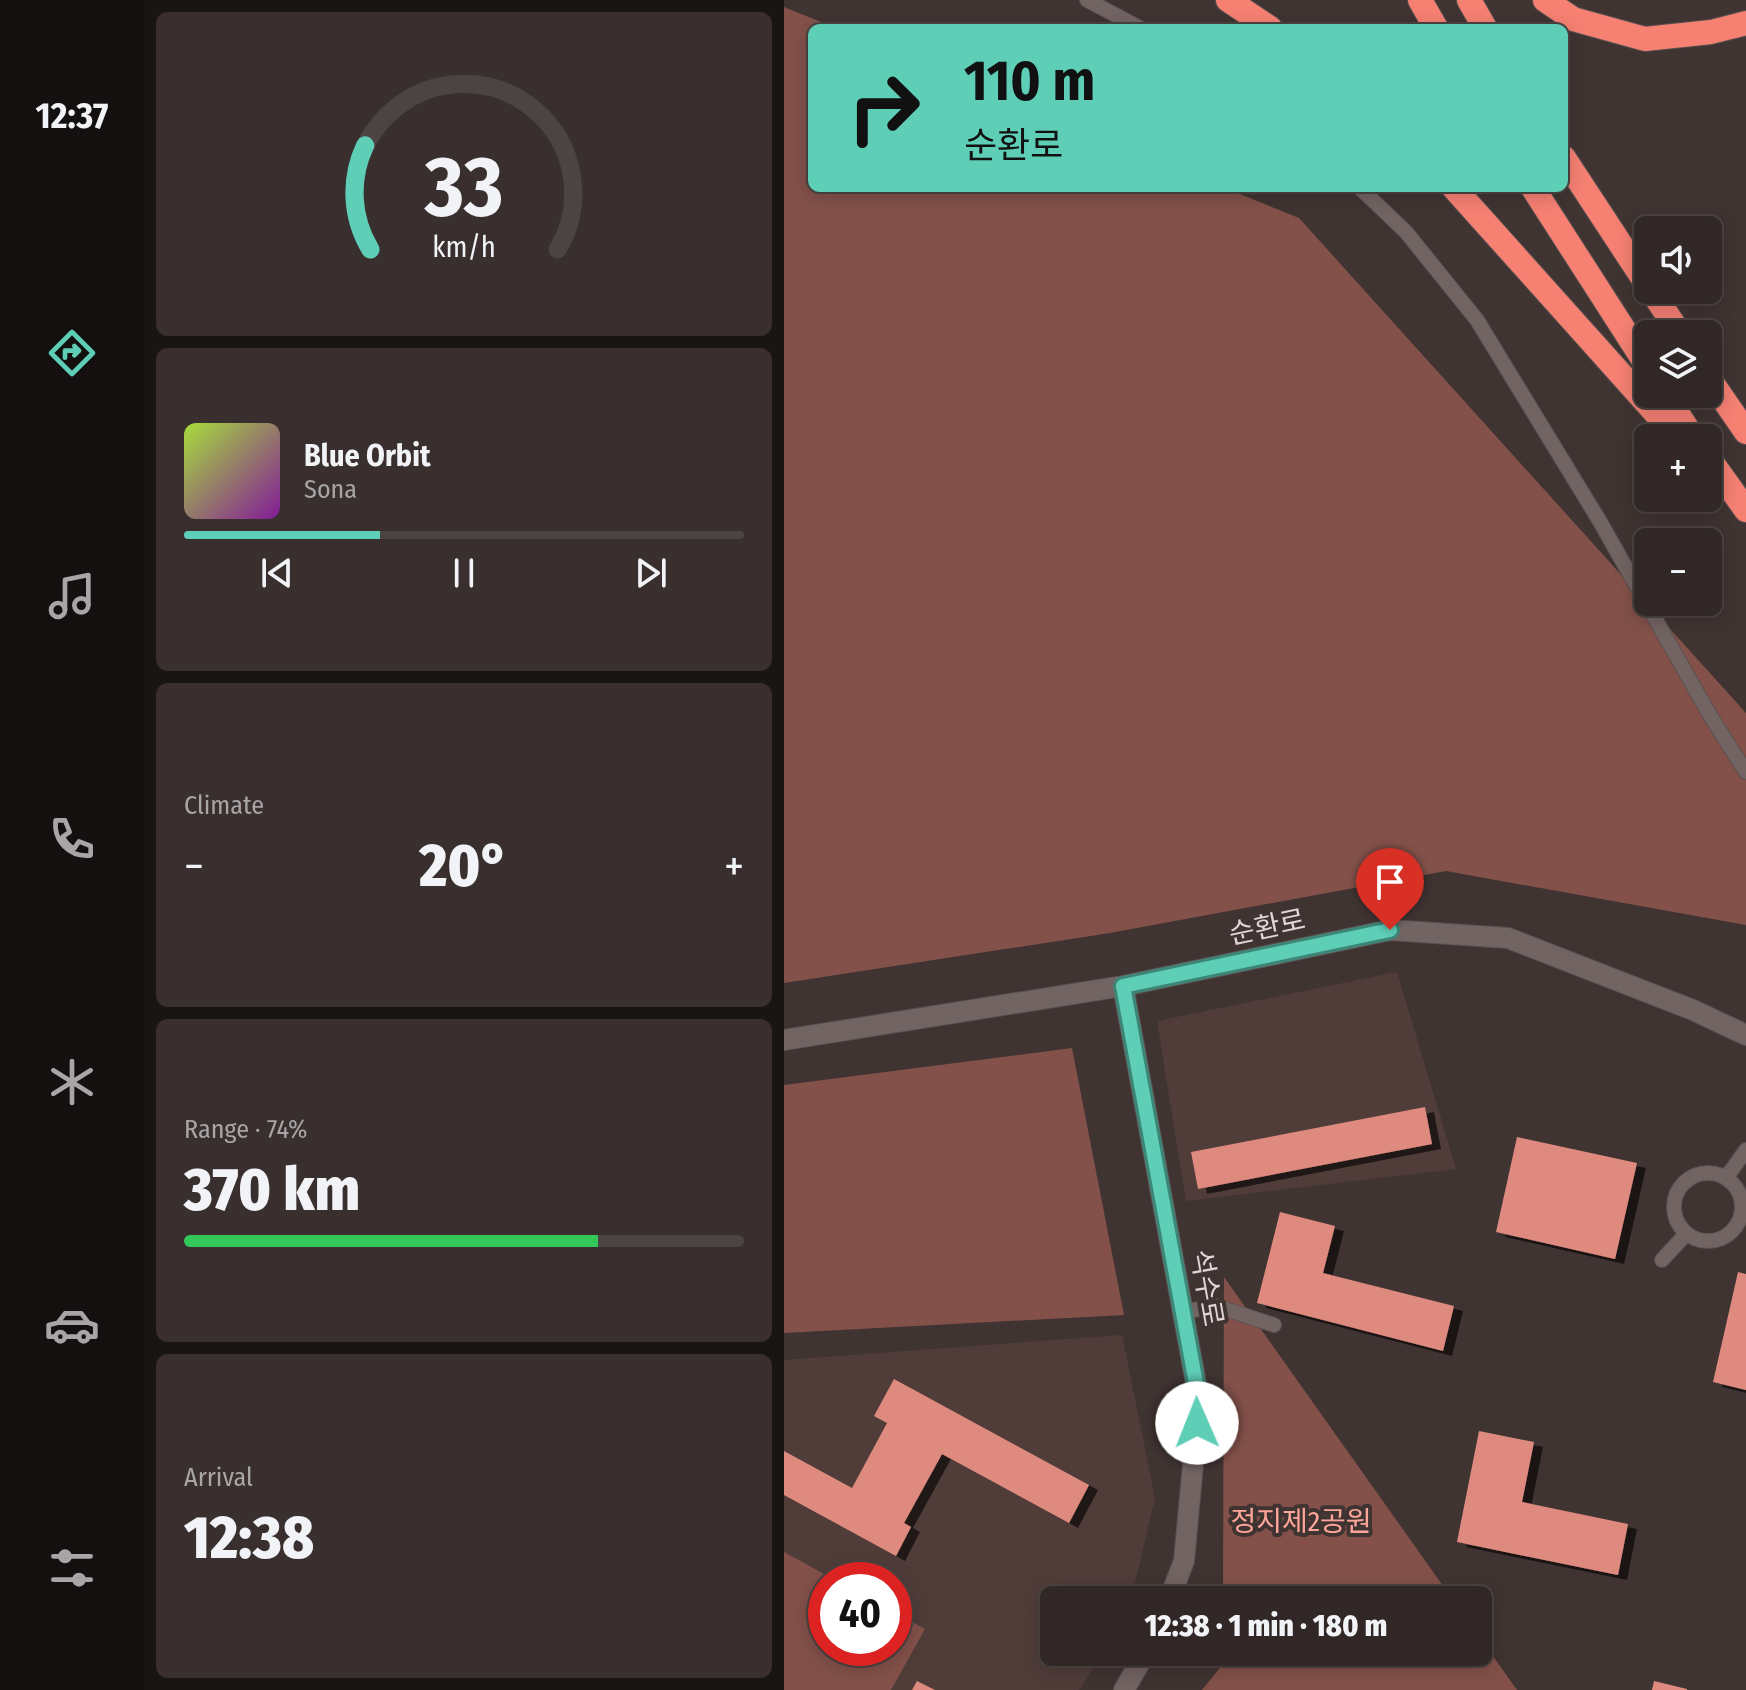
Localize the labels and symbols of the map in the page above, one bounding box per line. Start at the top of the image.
pin [1356,848,1424,930]
street label: 순환로 [1226,903,1308,951]
street label: 석수로 [1184,1247,1230,1329]
position arrow [1155,1381,1239,1465]
park label: 정지제2공원 [1230,1505,1372,1538]
speed limit sign: 40 [808,1562,912,1666]

